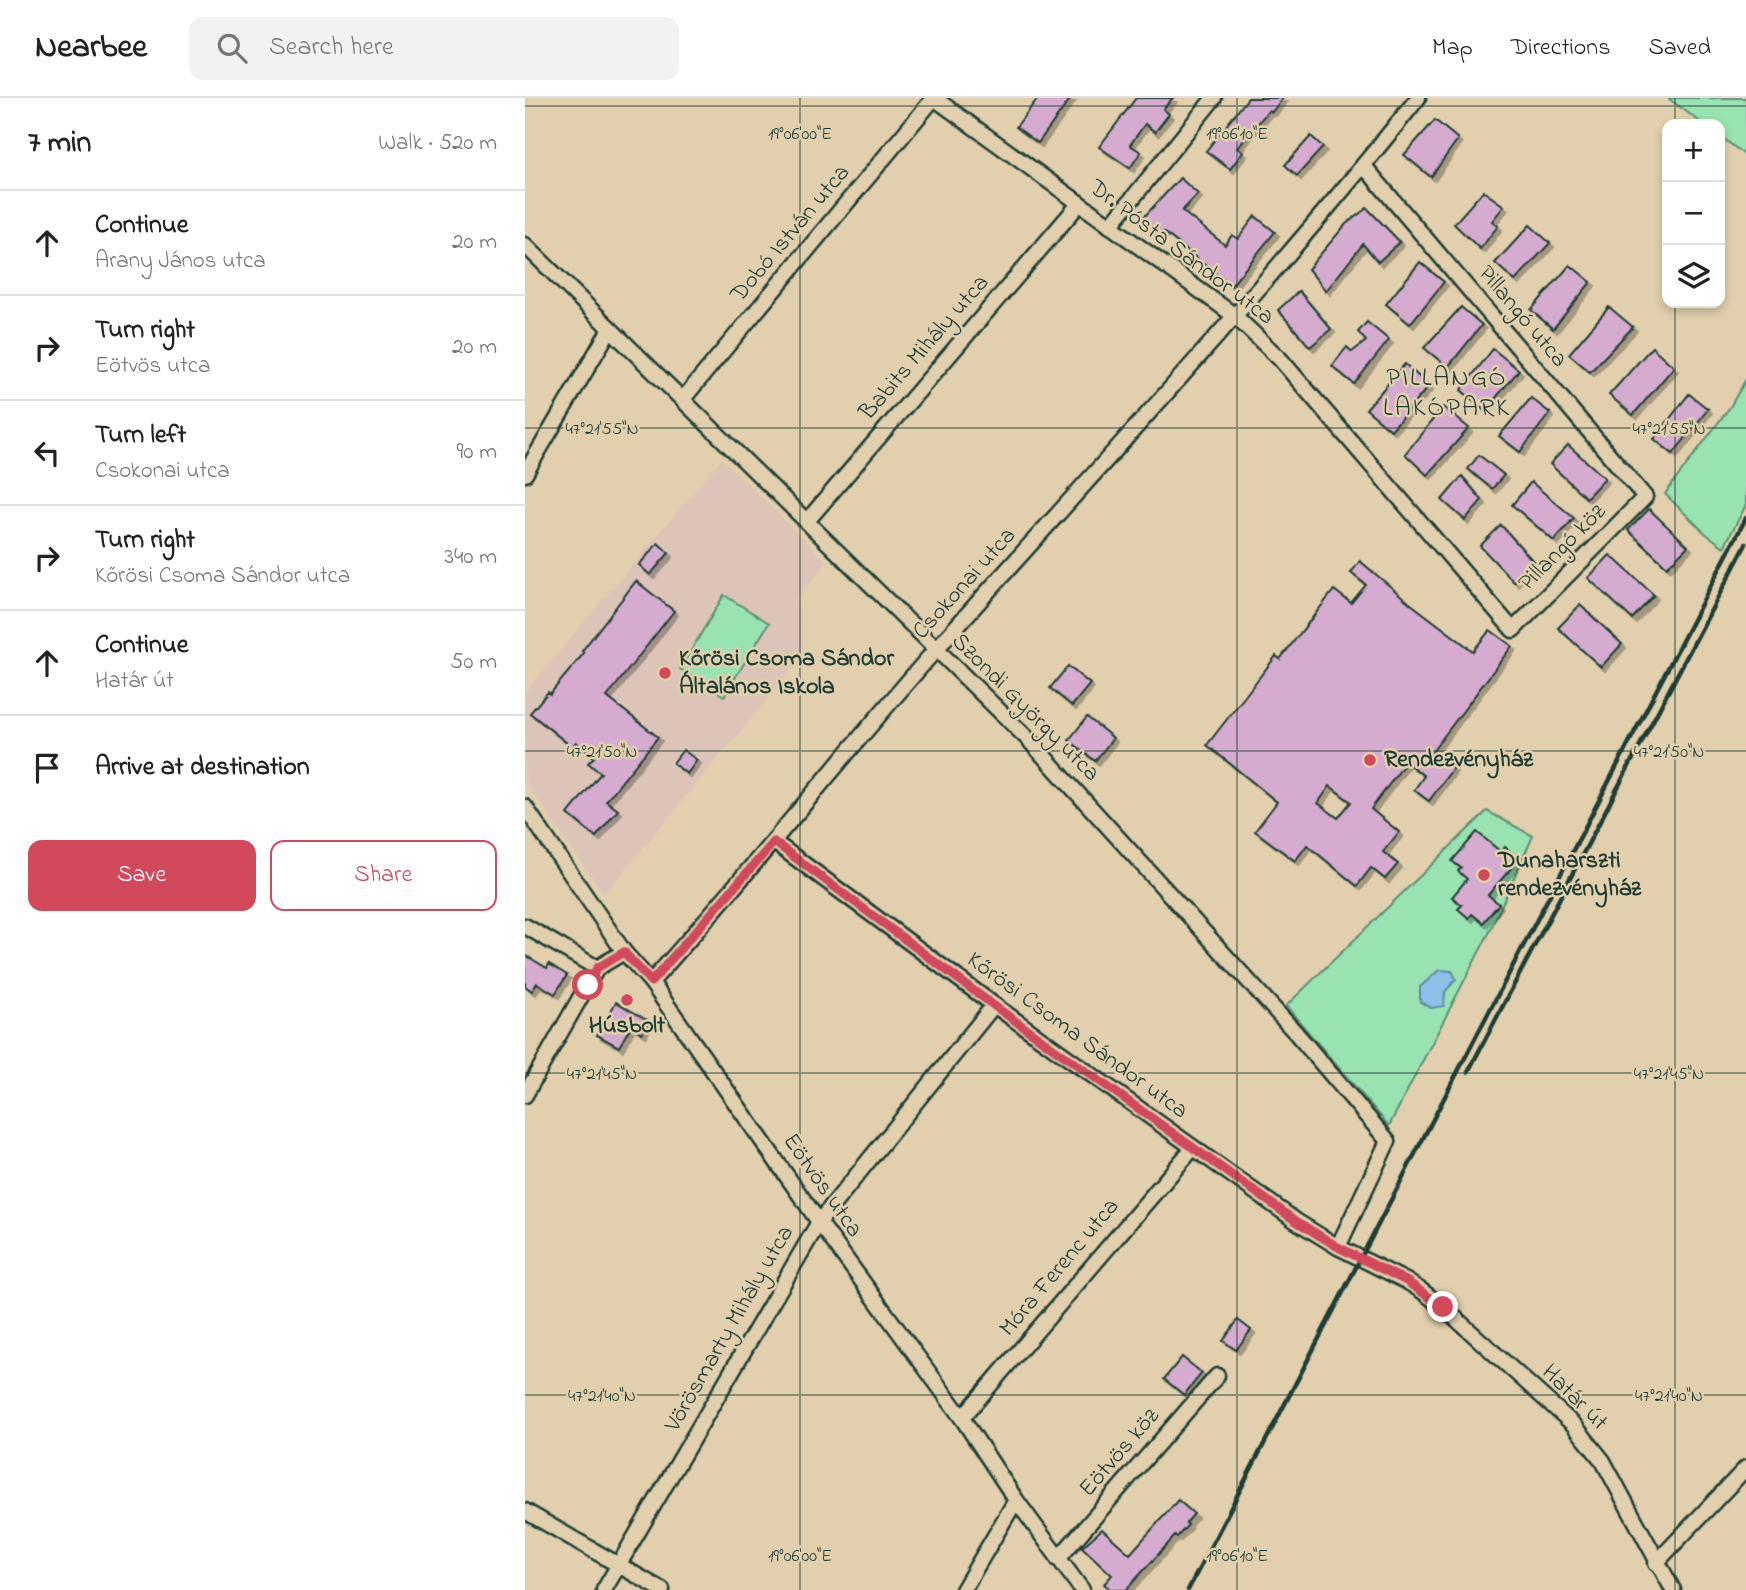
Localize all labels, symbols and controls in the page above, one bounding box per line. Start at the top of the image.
search box [189,17,679,80]
text: Nearbee [35,24,147,72]
icon: search [213,29,251,67]
text: Search here [269,29,394,67]
text: Map [1432,31,1473,66]
text: Directions [1511,31,1610,66]
text: Saved [1648,31,1711,66]
map controls [1662,119,1725,308]
button: + [1662,119,1725,182]
text: 7 min [28,122,91,166]
text: 19°06'00"E [768,122,832,148]
text: 19°06'10"E [1206,122,1268,148]
text: Walk · 520 m [378,127,497,160]
street label: Dobó István utca [722,157,859,312]
street label: Dr. Pósta Sándor utca [1080,171,1281,334]
button: − [1662,182,1725,245]
text: Continue [95,207,188,245]
icon: ahead [28,224,66,262]
text: 20 m [452,226,497,259]
text: Arany János utca [95,245,266,278]
button: layers [1662,245,1725,308]
street label: Pillangó utca [1469,258,1575,376]
street label: Babits Mihály utca [851,267,999,430]
text: Turn right [95,312,195,350]
icon: right [28,329,66,367]
text: 20 m [452,331,497,364]
text: Eötvös utca [95,350,210,383]
district label: PILLANGÓ LAKÓPARK [1383,360,1511,428]
text: Turn left [95,417,186,455]
text: 47°21'55"N [565,417,639,443]
text: 47°21'55"N [1632,417,1706,443]
icon: left [28,434,66,472]
text: 90 m [457,436,497,469]
text: Csokonai utca [95,455,230,488]
street label: Pillangó köz [1511,495,1616,600]
street label: Csokonai utca [905,520,1025,648]
text: Turn right [95,522,195,560]
icon: right [28,539,66,577]
text: 340 m [444,541,497,574]
text: Kőrösi Csoma Sándor utca [95,560,350,593]
street label: Szondi György utca [942,626,1107,791]
text: Continue [95,627,188,665]
place label: Kőrösi Csoma Sándor Általános Iskola [679,642,894,705]
icon: ahead [28,644,66,682]
text: 50 m [450,646,497,679]
text: Határ út [95,665,174,698]
marker: Kőrösi Csoma Sándor Általános Iskola [657,665,673,681]
text: 47°21'50"N [567,740,637,766]
text: 47°21'50"N [1634,740,1704,766]
place label: Rendezvényház [1384,743,1534,779]
icon: arrive [28,749,66,787]
text: Arrive at destination [95,749,310,787]
marker: Rendezvényház [1362,752,1378,768]
button: Save [28,840,256,911]
button: Share [270,840,497,911]
place label: Dunaharszti rendezvényház [1497,844,1642,908]
marker: Dunaharszti rendezvényház [1476,867,1492,883]
street label: Kőrösi Csoma Sándor utca [959,944,1195,1128]
route start [572,969,603,1000]
marker: Húsbolt [619,992,635,1008]
place label: Húsbolt [589,1009,666,1044]
text: 47°21'45"N [567,1062,637,1088]
text: 47°21'45"N [1634,1062,1704,1088]
street label: Eötvös utca [773,1127,871,1245]
street label: Móra Ferenc utca [991,1191,1129,1345]
street label: Vörösmarty Mihály utca [656,1219,804,1440]
route end [1427,1291,1458,1322]
street label: Határ út [1533,1357,1615,1439]
text: 47°21'40"N [568,1384,636,1410]
text: 47°21'40"N [1635,1384,1703,1410]
street label: Eötvös köz [1071,1400,1169,1505]
text: 19°06'00"E [768,1544,832,1570]
text: 19°06'10"E [1206,1544,1268,1570]

